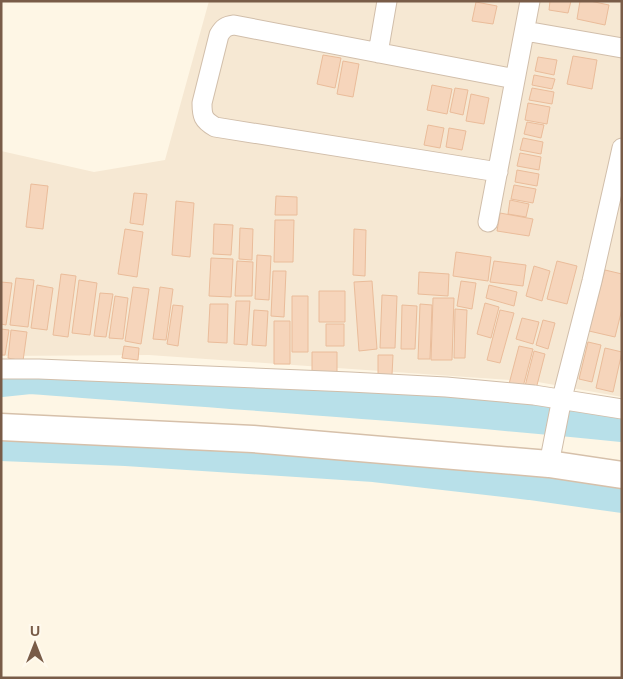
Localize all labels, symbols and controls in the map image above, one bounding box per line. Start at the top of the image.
north arrow [10,619,60,669]
text: U [30,623,40,639]

